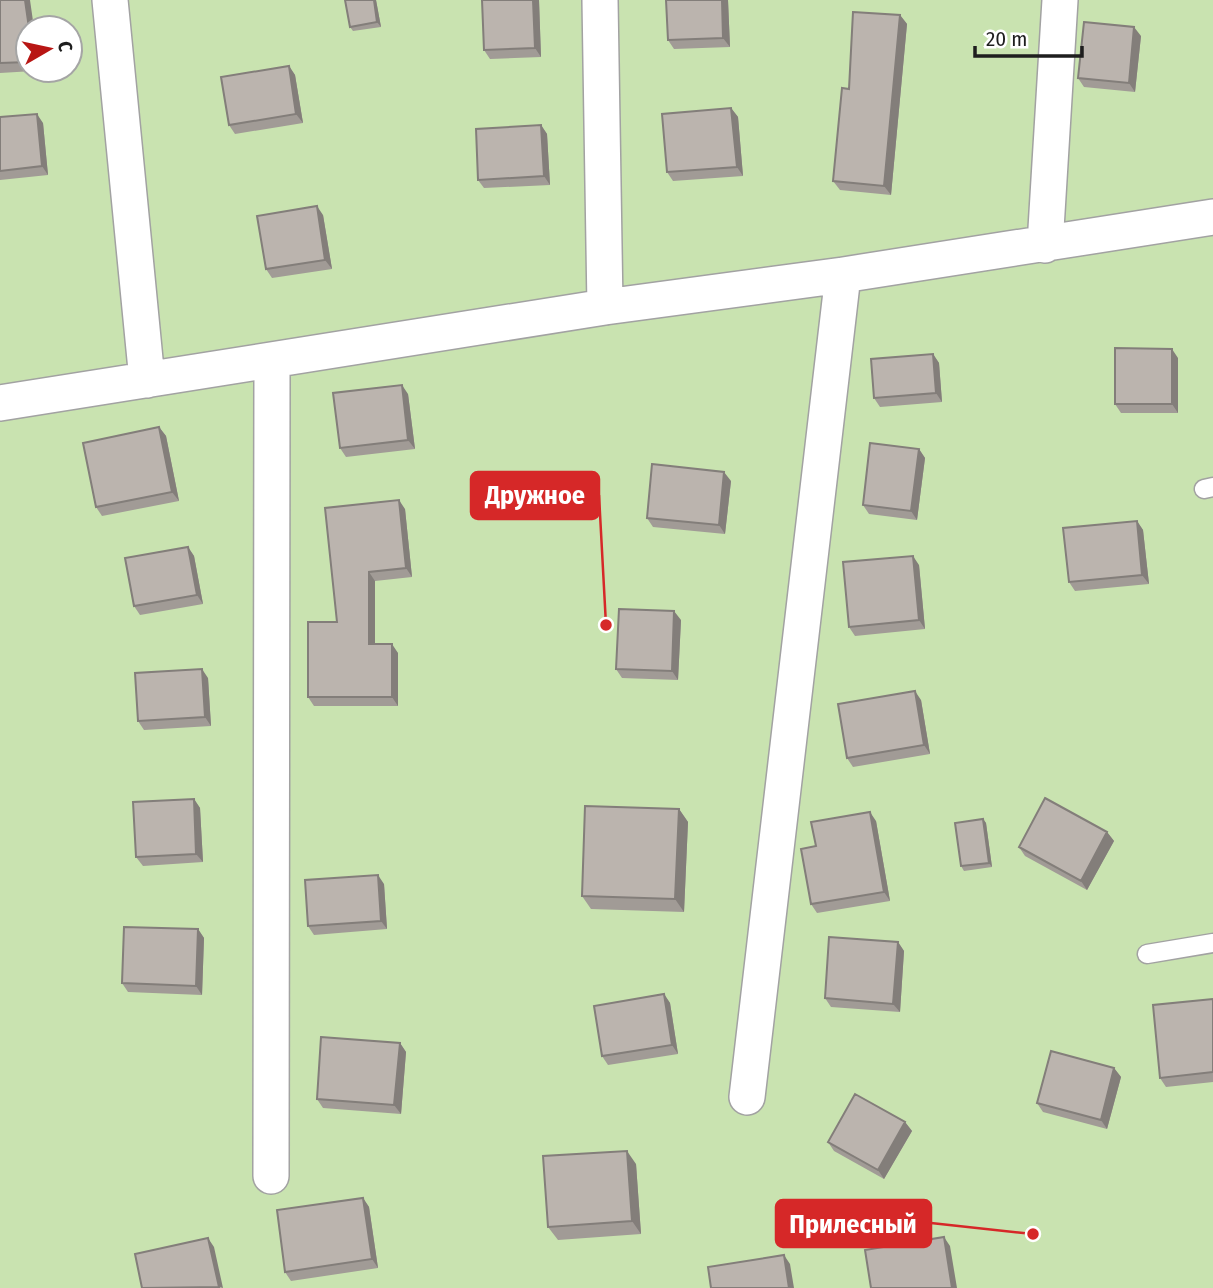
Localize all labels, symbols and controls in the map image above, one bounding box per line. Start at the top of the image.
north arrow [14,14,84,84]
scale bar [975,14,1082,58]
text: 20 m [986,26,1027,52]
text: С [53,40,77,53]
callout: Дружное [471,472,599,519]
text: Дружное [484,480,585,511]
callout: Прилесный [776,1200,931,1247]
text: Прилесный [789,1209,917,1240]

